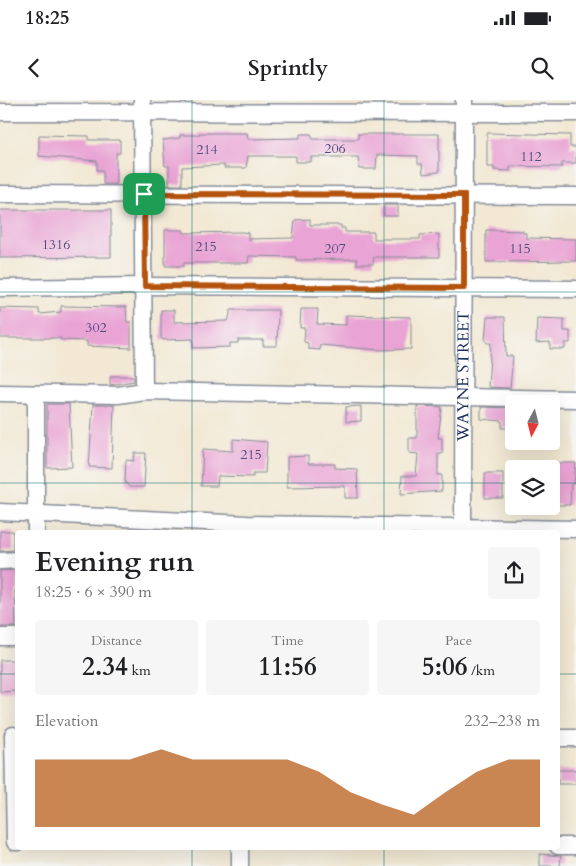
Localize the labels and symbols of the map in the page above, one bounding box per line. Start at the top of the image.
house number: 206 [324,139,346,158]
house number: 214 [196,140,218,159]
house number: 112 [520,147,542,166]
pin [123,173,165,215]
house number: 1316 [42,235,70,254]
house number: 215 [195,237,217,256]
house number: 207 [324,239,346,258]
house number: 115 [509,239,531,258]
street label: WAYNE STREET [452,310,475,443]
house number: 302 [85,318,107,337]
north arrow [505,395,560,450]
house number: 215 [240,445,262,464]

